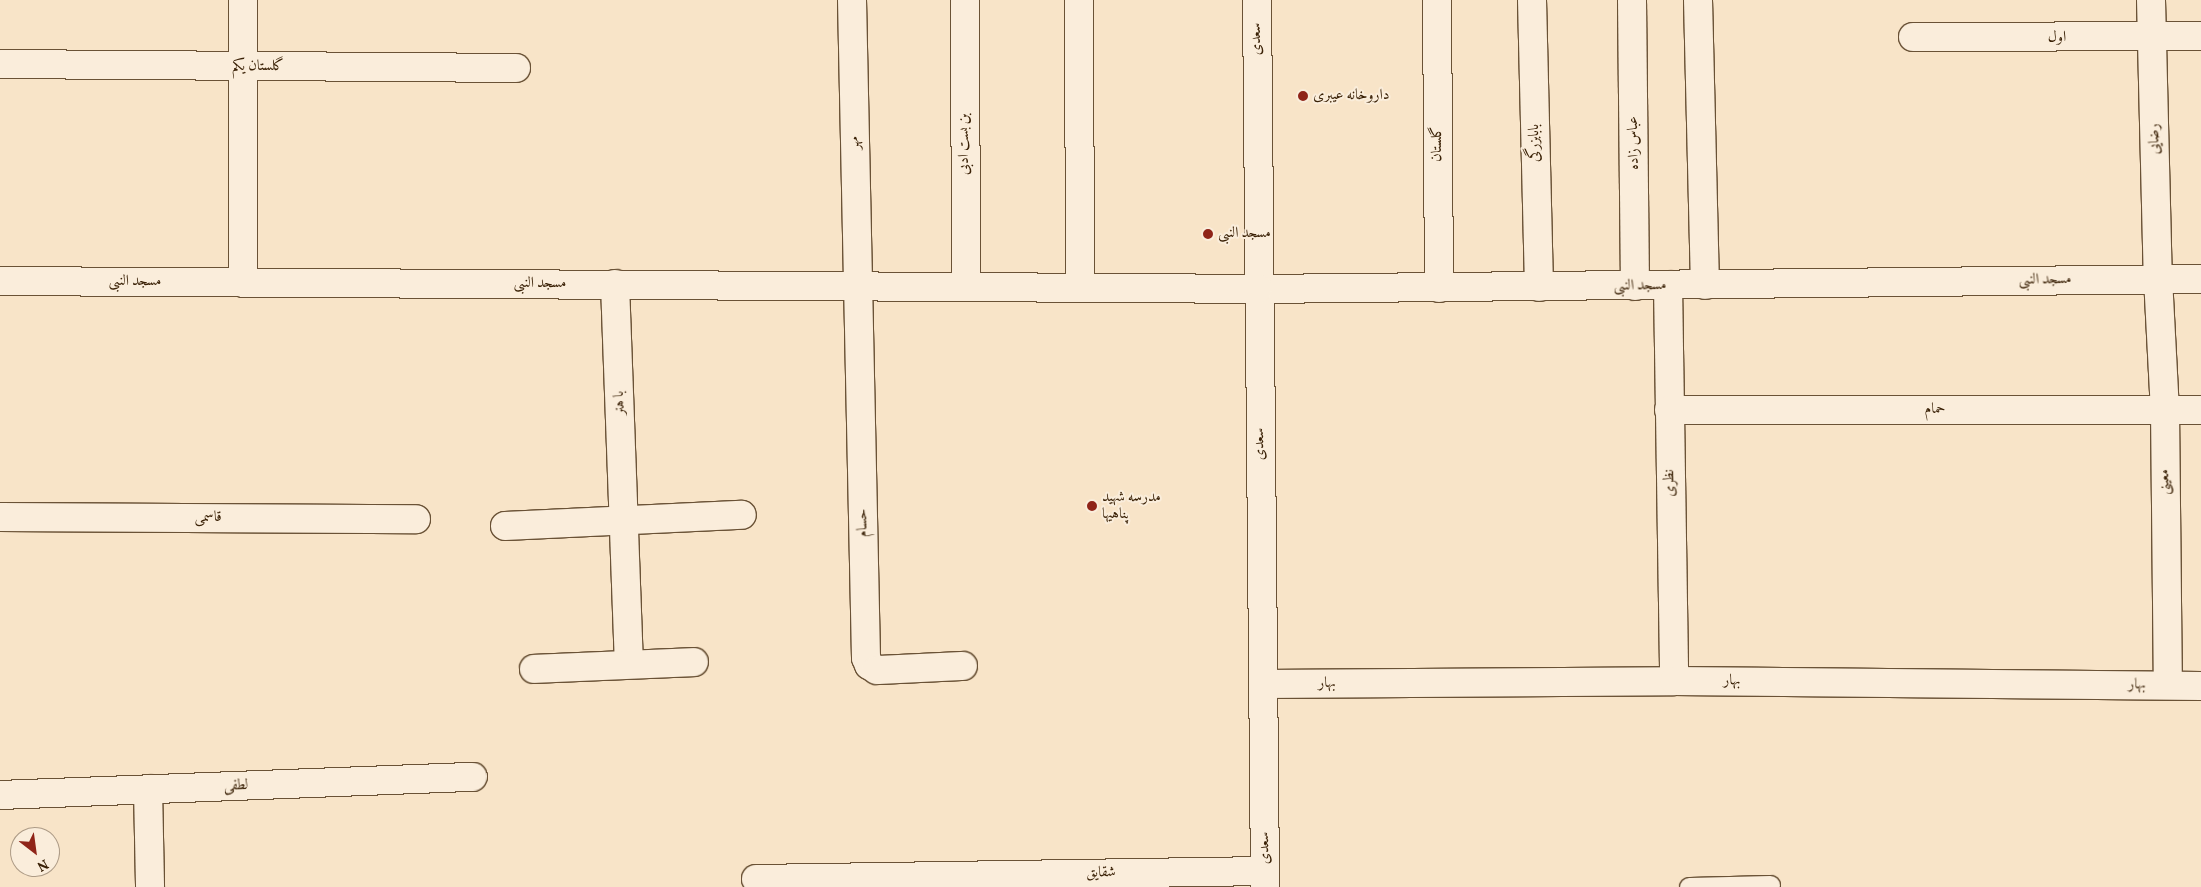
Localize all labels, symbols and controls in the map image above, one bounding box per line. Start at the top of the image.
street label: سعدی [1248,23,1266,55]
street label: اول [2048,29,2066,47]
street label: گلستان یکم [232,58,284,76]
place label: داروخانه عیبری [1313,87,1390,105]
marker: داروخانه عیبری [1297,90,1309,102]
street label: بن بست ادبی [956,113,974,175]
street label: عباس زاده [1625,116,1643,170]
street label: رضایی [2146,123,2164,155]
street label: بابابزرگی [1526,124,1544,162]
street label: گلستان [1429,126,1447,162]
street label: مهر [846,136,864,150]
place label: مسجد النبی [1218,225,1271,243]
marker: مسجد النبی [1202,228,1214,240]
street label: مسجد النبی [2018,271,2072,289]
street label: مسجد النبی [109,273,161,291]
street label: مسجد النبی [514,275,566,293]
street label: مسجد النبی [1613,277,1667,295]
street label: با هنر [610,390,630,416]
street label: حمام [1924,401,1946,419]
street label: سعدی [1251,428,1269,460]
street label: نظری [1661,469,1679,497]
street label: معینی [2156,469,2174,495]
place label: مدرسه شهید پناهیها [1102,488,1161,523]
marker: مدرسه شهید پناهیها [1086,500,1098,512]
street label: قاسمی [194,509,222,527]
street label: حسام [854,509,872,537]
street label: بهار [1723,672,1741,690]
street label: بهار [1318,675,1336,693]
street label: بهار [2128,676,2146,694]
street label: لطفی [223,777,249,795]
north arrow [10,827,60,877]
street label: سعدی [1256,832,1274,864]
text: N [33,854,51,875]
street label: شقایق [1086,864,1116,882]

